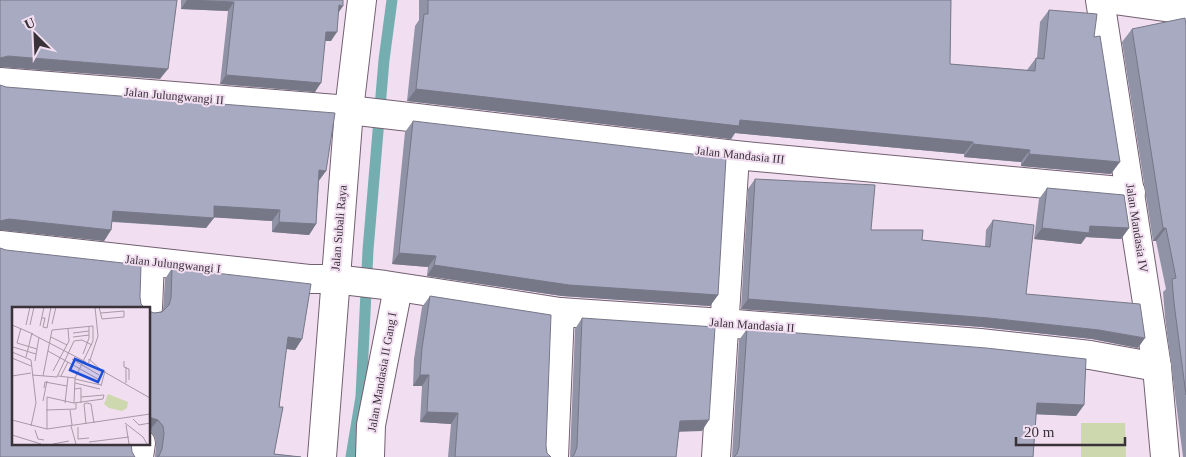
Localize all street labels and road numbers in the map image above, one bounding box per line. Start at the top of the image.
street label: Jalan Julungwangi II [124,85,224,107]
street label: Jalan Mandasia III [695,143,785,167]
street label: Jalan Mandasia IV [1123,182,1151,274]
street label: Jalan Subali Raya [328,184,350,271]
street label: Jalan Julungwangi I [125,252,221,276]
street label: Jalan Mandasia II Gang I [365,311,399,433]
street label: Jalan Mandasia II [709,315,795,335]

